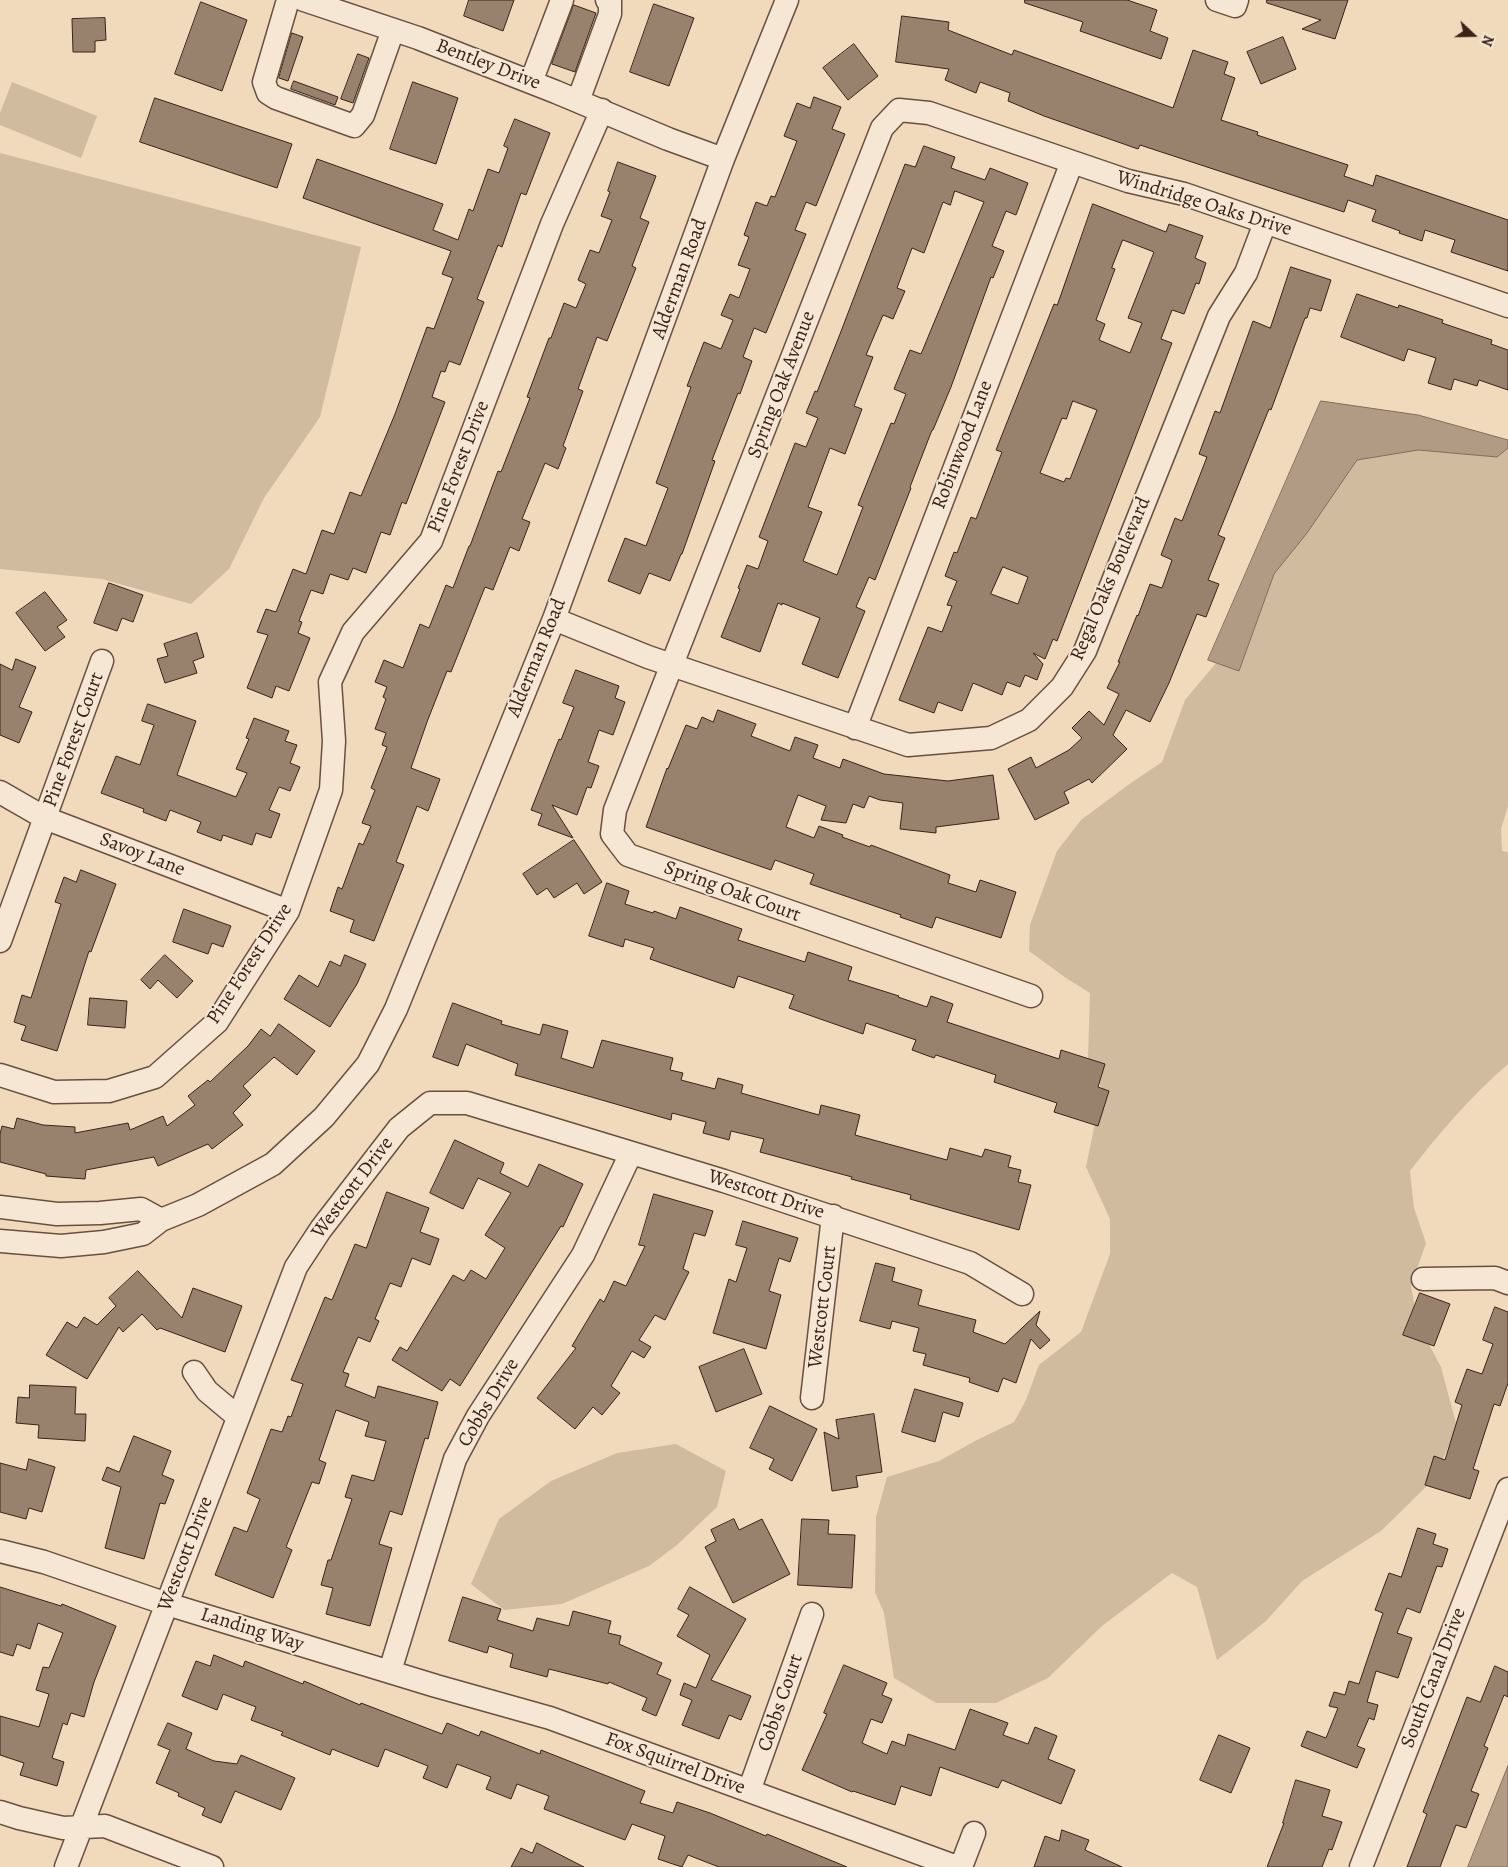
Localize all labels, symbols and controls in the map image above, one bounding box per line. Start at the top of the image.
north arrow [1448,10,1498,60]
text: N [1477,32,1498,49]
street label: Bentley Drive [432,34,544,96]
street label: Windridge Oaks Drive [1113,166,1295,242]
street label: Alderman Road [647,216,713,342]
street label: Spring Oak Avenue [743,308,821,462]
street label: Robinwood Lane [927,377,999,513]
street label: Pine Forest Drive [423,398,495,536]
street label: Regal Oaks Boulevard [1066,493,1156,665]
street label: Alderman Road [502,595,572,721]
street label: Pine Forest Court [38,669,110,811]
street label: Savoy Lane [96,828,188,882]
street label: Spring Oak Court [660,856,804,928]
street label: Pine Forest Drive [202,899,298,1029]
street label: Westcott Drive [307,1132,399,1244]
street label: Westcott Drive [705,1165,827,1225]
street label: Westcott Court [804,1244,842,1370]
street label: Cobbs Drive [453,1354,525,1452]
street label: Westcott Drive [153,1493,219,1615]
street label: Landing Way [198,1603,306,1657]
street label: South Canal Drive [1396,1605,1472,1751]
street label: Cobbs Court [753,1651,809,1755]
street label: Fox Squirrel Drive [602,1728,748,1800]

